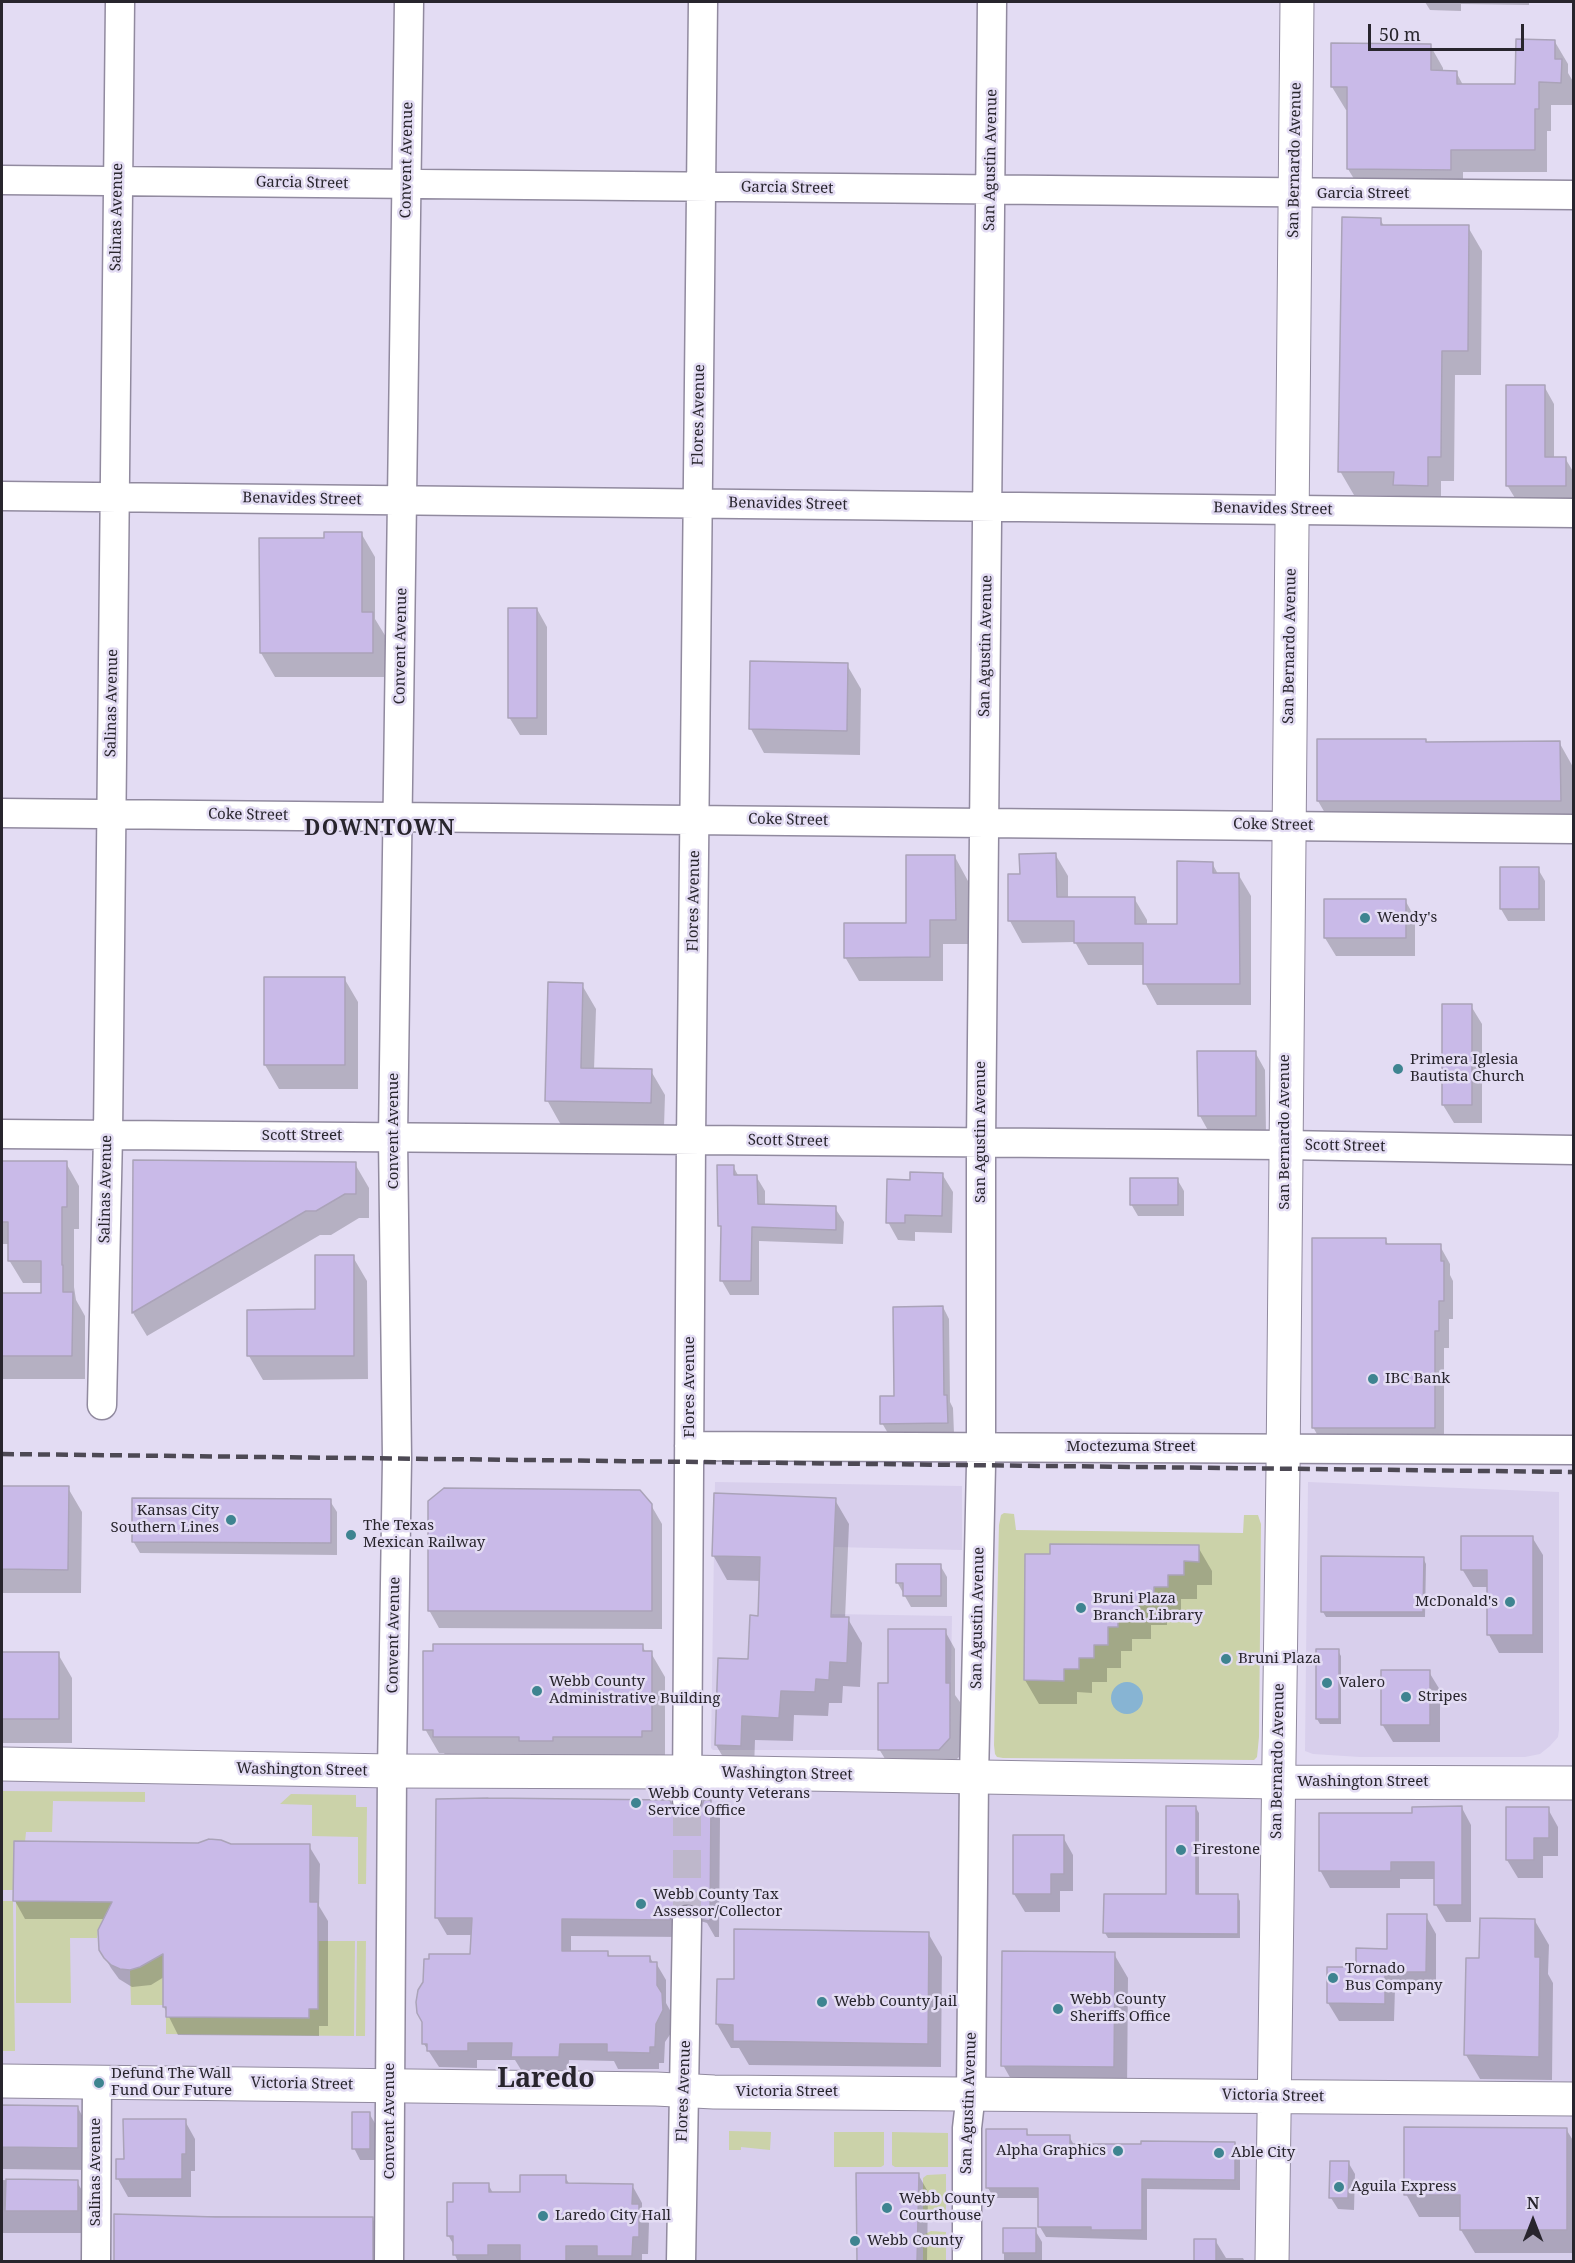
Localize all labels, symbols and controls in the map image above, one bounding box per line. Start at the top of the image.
scale bar [1371,12,1527,50]
text: 50 m [1379,22,1421,46]
street label: San Bernardo Avenue [1285,82,1305,238]
street label: San Agustin Avenue [981,89,1001,231]
street label: Convent Avenue [397,101,417,219]
street label: Salinas Avenue [107,163,127,271]
street label: Garcia Street [256,173,348,193]
street label: Garcia Street [741,178,833,198]
street label: Garcia Street [1317,185,1409,203]
street label: Flores Avenue [689,364,709,466]
street label: Benavides Street [242,489,362,509]
street label: Benavides Street [728,494,848,514]
street label: Benavides Street [1213,499,1333,519]
street label: San Bernardo Avenue [1280,568,1300,724]
street label: San Agustin Avenue [976,575,996,717]
street label: Convent Avenue [391,587,411,705]
street label: Salinas Avenue [102,649,122,757]
street label: Coke Street [208,805,288,825]
street label: Coke Street [748,810,828,830]
street label: Coke Street [1233,815,1313,835]
district label: DOWNTOWN [304,816,456,842]
street label: Flores Avenue [684,850,704,952]
place label: Wendy's [1377,909,1437,927]
marker: Wendy's [1358,911,1372,925]
place label: Primera Iglesia Bautista Church [1410,1051,1524,1086]
street label: San Bernardo Avenue [1276,1054,1294,1210]
street label: San Agustin Avenue [972,1061,990,1203]
marker: Primera Iglesia Bautista Church [1391,1062,1405,1076]
street label: Convent Avenue [385,1073,403,1189]
street label: Scott Street [262,1127,342,1145]
street label: Scott Street [748,1131,828,1151]
street label: Salinas Avenue [96,1135,116,1243]
street label: Scott Street [1305,1136,1385,1156]
street label: Flores Avenue [681,1336,699,1438]
place label: IBC Bank [1385,1370,1450,1388]
marker: IBC Bank [1366,1372,1380,1386]
street label: Moctezuma Street [1067,1438,1195,1456]
place label: Kansas City Southern Lines [111,1502,219,1537]
marker: Kansas City Southern Lines [224,1513,238,1527]
place label: The Texas Mexican Railway [363,1517,485,1552]
marker: The Texas Mexican Railway [344,1528,358,1542]
street label: San Agustin Avenue [968,1547,988,1689]
street label: Convent Avenue [384,1576,404,1694]
place label: Bruni Plaza Branch Library [1093,1590,1203,1625]
place label: McDonald's [1415,1593,1498,1611]
marker: McDonald's [1503,1595,1517,1609]
marker: Bruni Plaza Branch Library [1074,1601,1088,1615]
place label: Bruni Plaza [1238,1650,1321,1668]
marker: Bruni Plaza [1219,1652,1233,1666]
place label: Webb County Administrative Building [549,1673,720,1708]
place label: Valero [1339,1674,1385,1692]
marker: Valero [1320,1676,1334,1690]
street label: San Bernardo Avenue [1268,1683,1288,1839]
marker: Webb County Administrative Building [530,1684,544,1698]
place label: Stripes [1418,1688,1467,1706]
marker: Stripes [1399,1690,1413,1704]
street label: Washington Street [236,1760,368,1780]
street label: Washington Street [721,1764,853,1784]
street label: Washington Street [1297,1773,1429,1791]
place label: Webb County Veterans Service Office [648,1785,810,1820]
marker: Webb County Veterans Service Office [629,1796,643,1810]
place label: Firestone [1193,1841,1260,1859]
marker: Firestone [1174,1843,1188,1857]
place label: Webb County Tax Assessor/Collector [653,1886,782,1921]
marker: Webb County Tax Assessor/Collector [634,1897,648,1911]
place label: Tornado Bus Company [1345,1960,1443,1995]
marker: Tornado Bus Company [1326,1971,1340,1985]
place label: Webb County Sheriffs Office [1070,1991,1170,2026]
place label: Webb County Jail [834,1993,957,2011]
marker: Webb County Jail [815,1995,829,2009]
marker: Webb County Sheriffs Office [1051,2002,1065,2016]
street label: San Agustin Avenue [958,2032,980,2174]
street label: Flores Avenue [673,2040,695,2142]
street label: Convent Avenue [381,2063,399,2179]
district label: Laredo [497,2063,595,2095]
place label: Defund The Wall Fund Our Future [111,2065,232,2100]
street label: Victoria Street [251,2074,353,2094]
marker: Defund The Wall Fund Our Future [92,2076,106,2090]
street label: Victoria Street [736,2083,838,2101]
street label: Victoria Street [1222,2086,1324,2106]
street label: Salinas Avenue [87,2118,105,2226]
place label: Alpha Graphics [996,2142,1106,2160]
marker: Alpha Graphics [1111,2144,1125,2158]
place label: Able City [1231,2144,1295,2162]
marker: Able City [1212,2146,1226,2160]
place label: Aguila Express [1351,2178,1457,2196]
marker: Aguila Express [1332,2180,1346,2194]
place label: Webb County Courthouse [899,2190,995,2225]
north arrow [1503,2191,1563,2251]
text: N [1527,2192,1539,2214]
marker: Webb County Courthouse [880,2201,894,2215]
place label: Laredo City Hall [555,2207,671,2225]
marker: Laredo City Hall [536,2209,550,2223]
place label: Webb County [867,2232,963,2250]
marker: Webb County [848,2234,862,2248]

